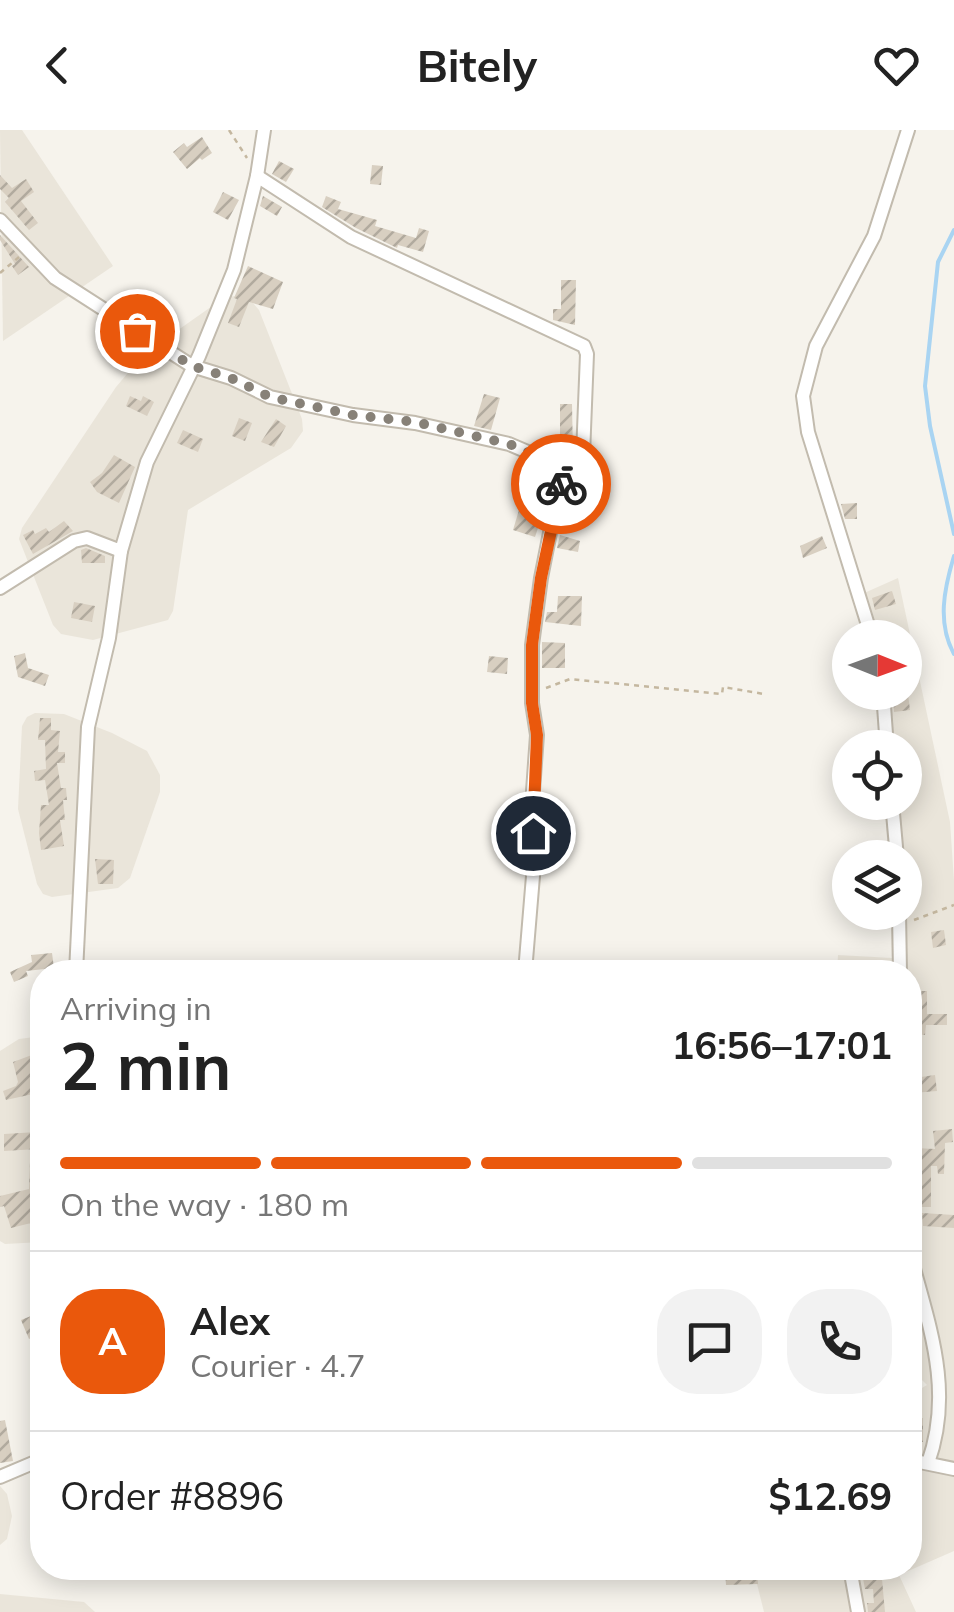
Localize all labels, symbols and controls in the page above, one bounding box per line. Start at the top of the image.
text: Bitely [417,37,537,93]
icon: back [30,38,85,93]
icon: heart [869,38,924,93]
pin [95,289,180,374]
icon: bag [110,304,165,359]
courier [511,434,611,534]
icon: bike [534,457,589,512]
north arrow [832,620,922,710]
map controls [832,620,922,930]
button: locate [832,730,922,820]
pin [491,791,576,876]
icon: home [506,806,561,861]
button: layers [832,840,922,930]
text: Arriving in [60,988,212,1028]
text: 16:56–17:01 [672,1021,892,1069]
text: 2 min [60,1025,231,1106]
text: On the way · 180 m [60,1184,349,1224]
button: chat [657,1289,762,1394]
button: phone [787,1289,892,1394]
text: Alex [190,1297,270,1345]
text: A [98,1317,127,1365]
text: Courier · 4.7 [190,1345,366,1385]
text: Order #8896 [60,1472,284,1520]
text: $12.69 [769,1472,892,1520]

